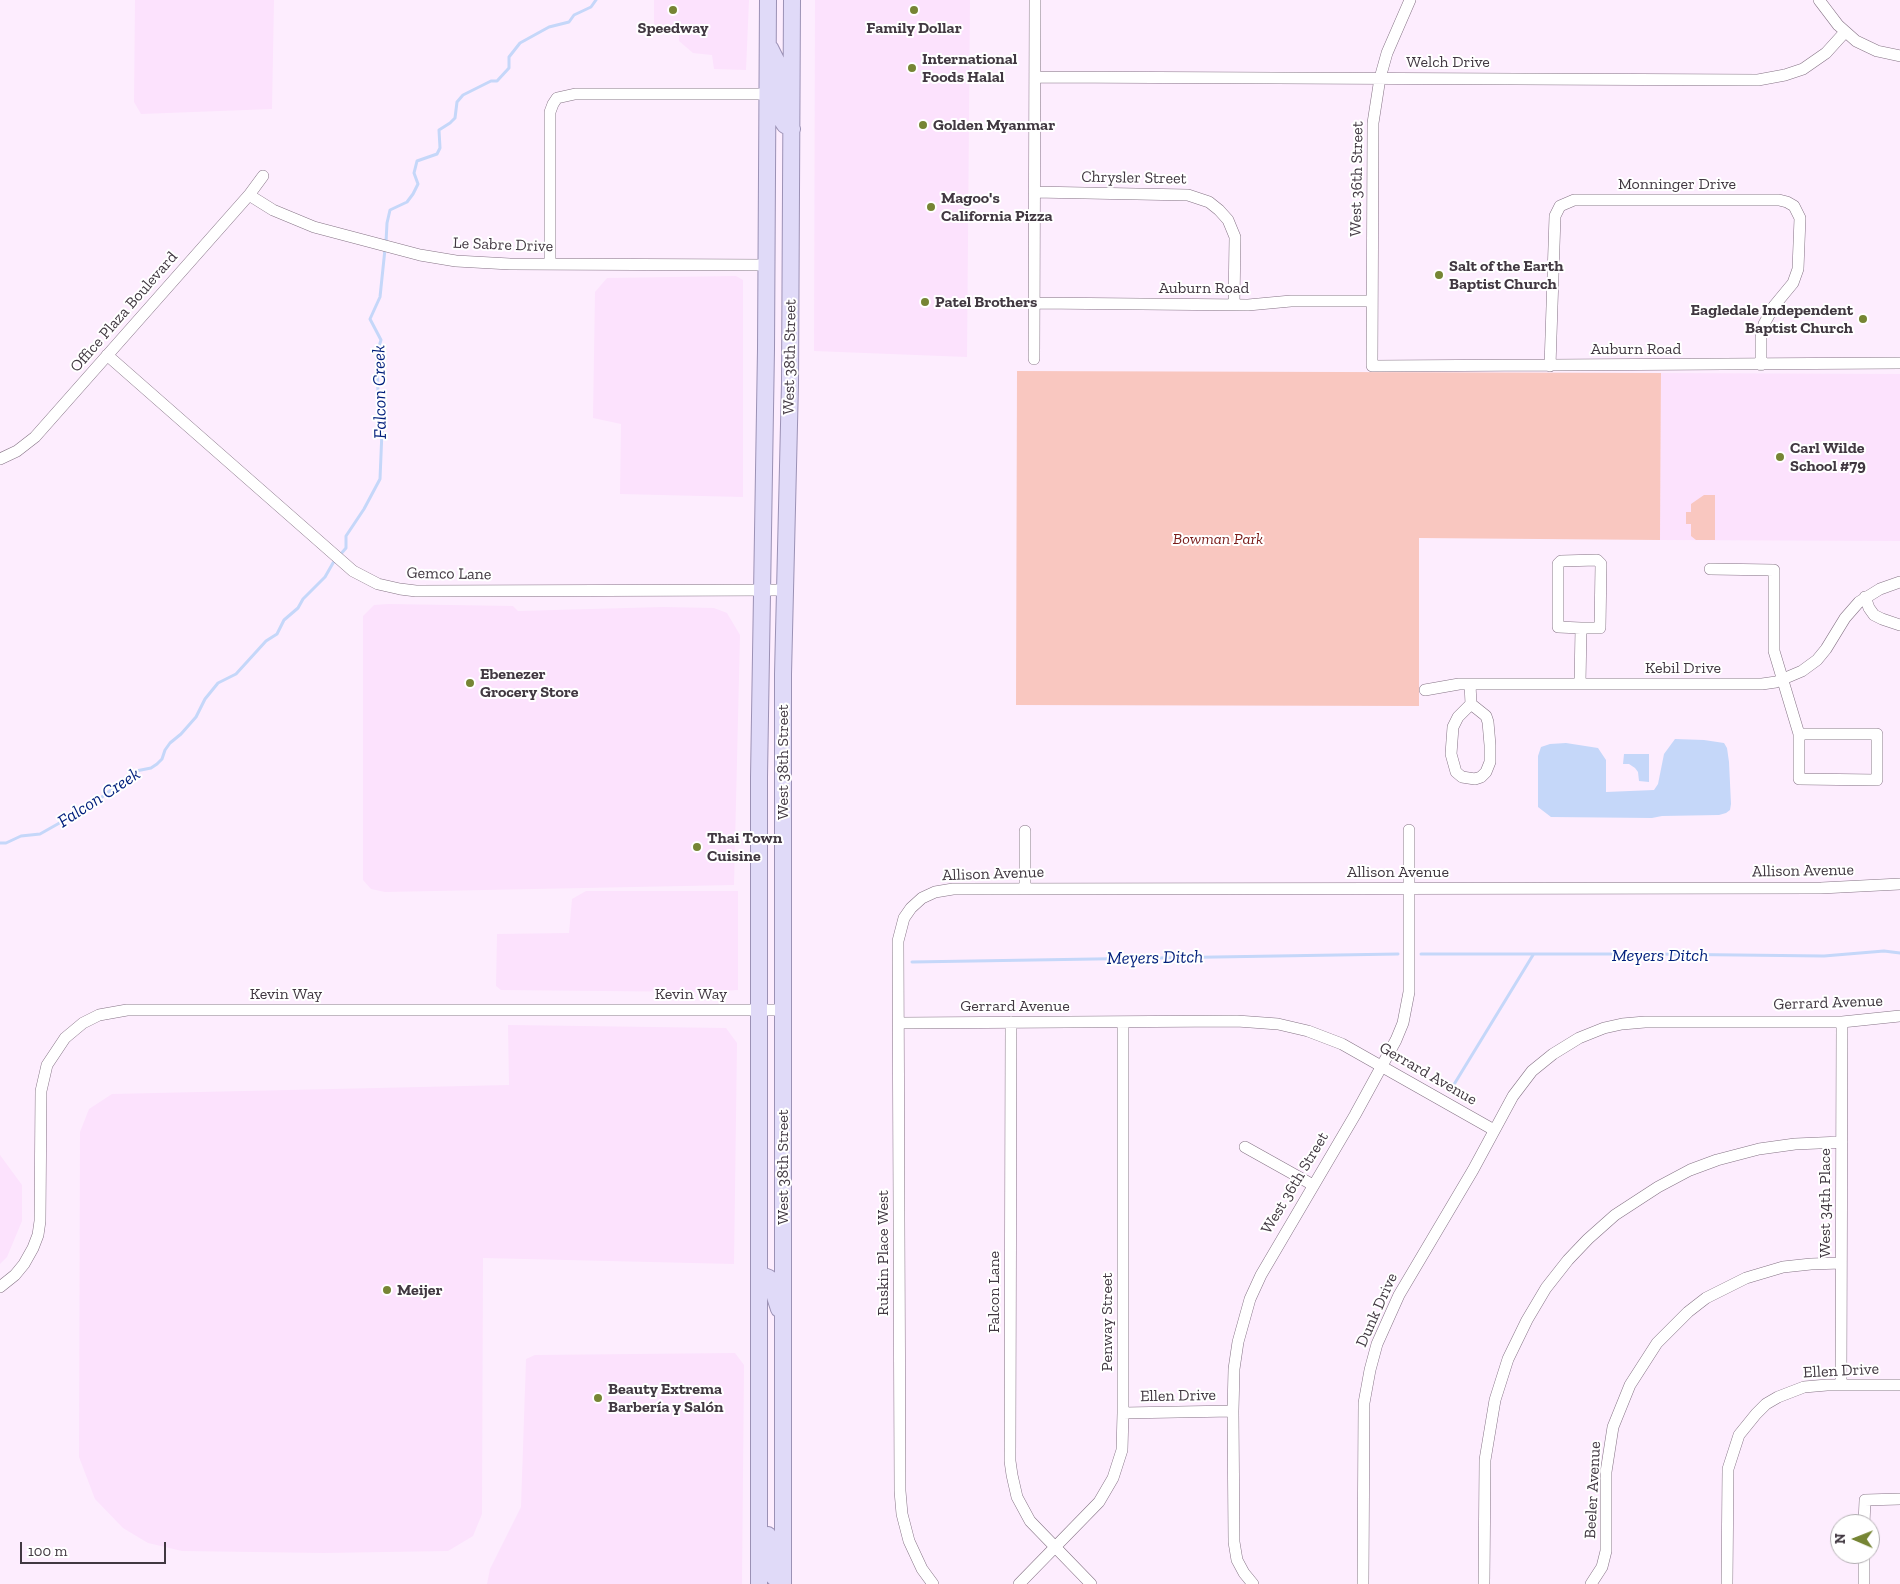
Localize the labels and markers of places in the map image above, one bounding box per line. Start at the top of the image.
marker: Speedway [667,4,679,16]
marker: Family Dollar [908,4,920,16]
place label: Speedway [638,18,708,38]
place label: Family Dollar [866,18,962,38]
place label: International Foods Halal [922,49,1017,87]
marker: International Foods Halal [906,62,918,74]
place label: Golden Myanmar [933,115,1055,135]
marker: Golden Myanmar [917,119,929,131]
place label: Magoo's California Pizza [941,188,1053,226]
marker: Magoo's California Pizza [925,201,937,213]
place label: Salt of the Earth Baptist Church [1449,256,1563,294]
marker: Salt of the Earth Baptist Church [1433,269,1445,281]
place label: Patel Brothers [935,292,1037,312]
marker: Patel Brothers [919,296,931,308]
place label: Eagledale Independent Baptist Church [1691,300,1853,338]
marker: Eagledale Independent Baptist Church [1857,313,1869,325]
place label: Carl Wilde School #79 [1790,438,1866,476]
marker: Carl Wilde School #79 [1774,451,1786,463]
place label: Ebenezer Grocery Store [480,664,579,702]
marker: Ebenezer Grocery Store [464,677,476,689]
place label: Thai Town Cuisine [707,828,782,866]
marker: Thai Town Cuisine [691,841,703,853]
place label: Meijer [397,1280,443,1300]
marker: Meijer [381,1284,393,1296]
place label: Beauty Extrema Barbería y Salón [608,1379,723,1417]
marker: Beauty Extrema Barbería y Salón [592,1392,604,1404]

